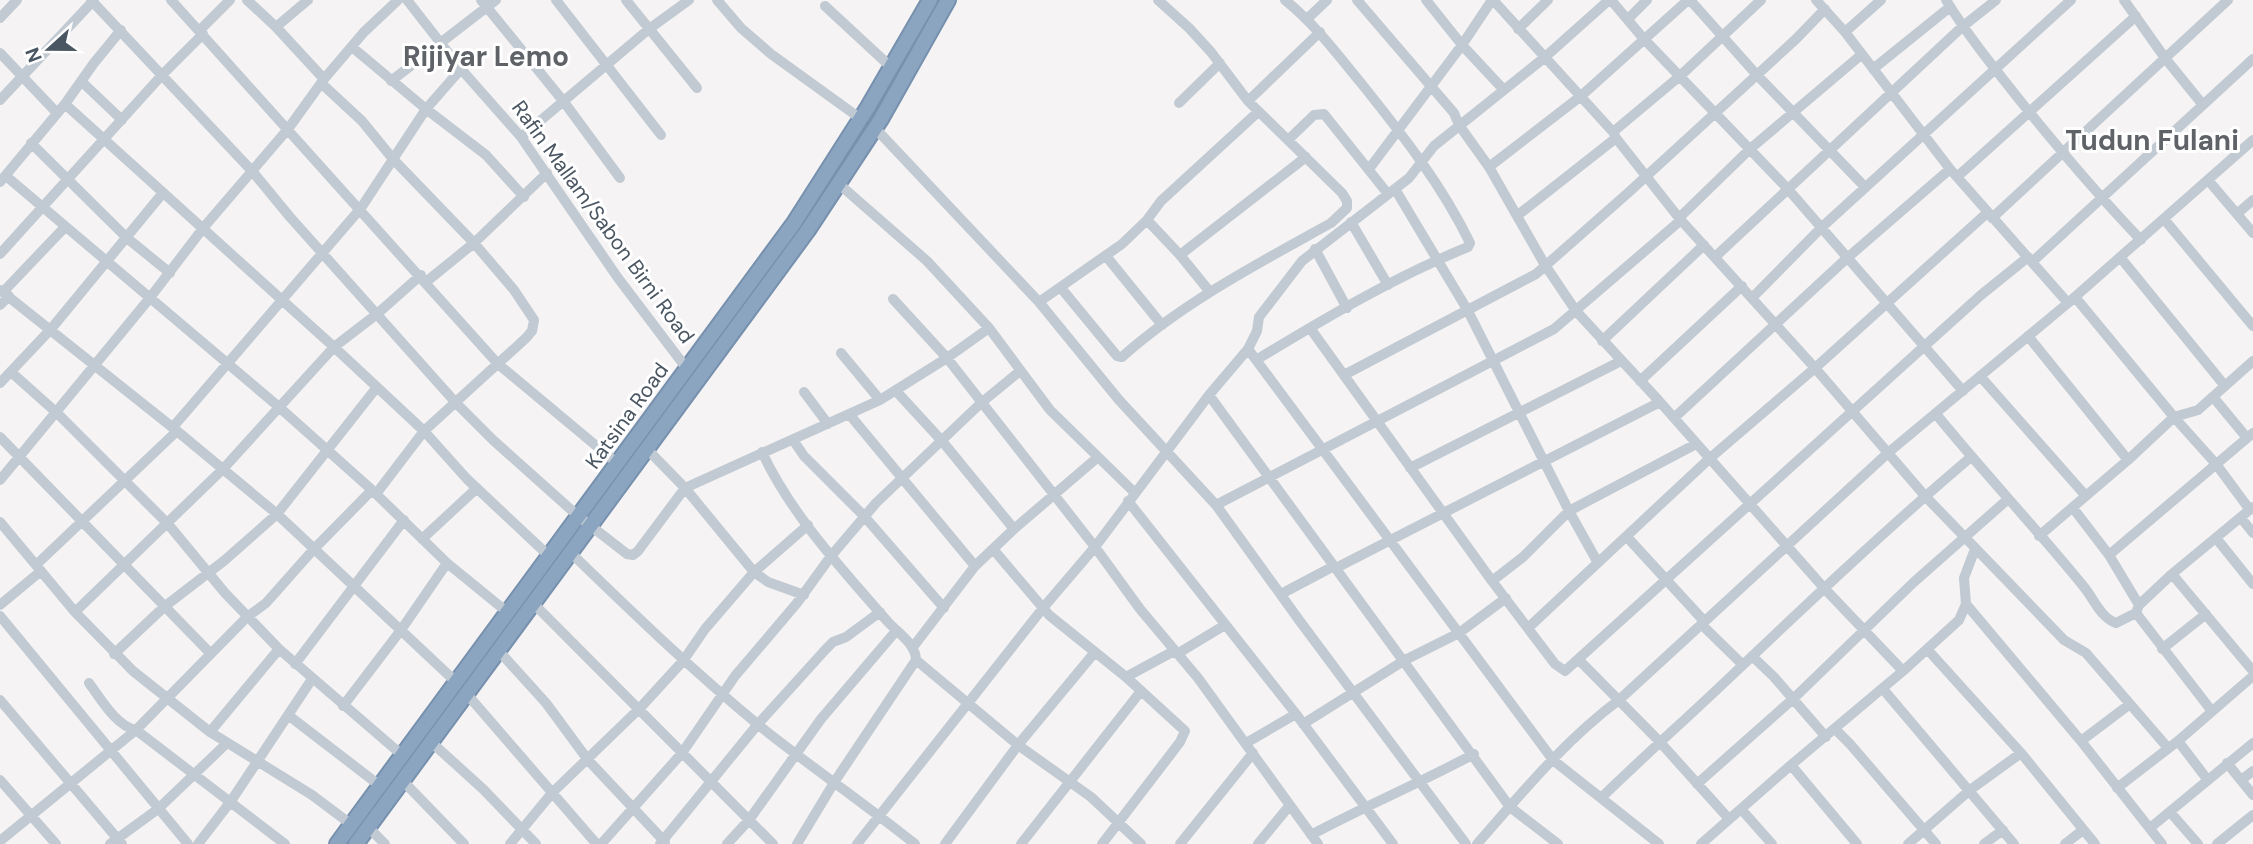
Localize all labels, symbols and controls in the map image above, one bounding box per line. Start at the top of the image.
north arrow [14,14,84,84]
district label: Rijiyar Lemo [403,38,569,75]
text: N [19,44,48,66]
street label: Rafin Mallam/Sabon Birni Road [505,95,701,349]
district label: Tudun Fulani [2065,122,2239,159]
street label: Katsina Road [579,357,675,475]

